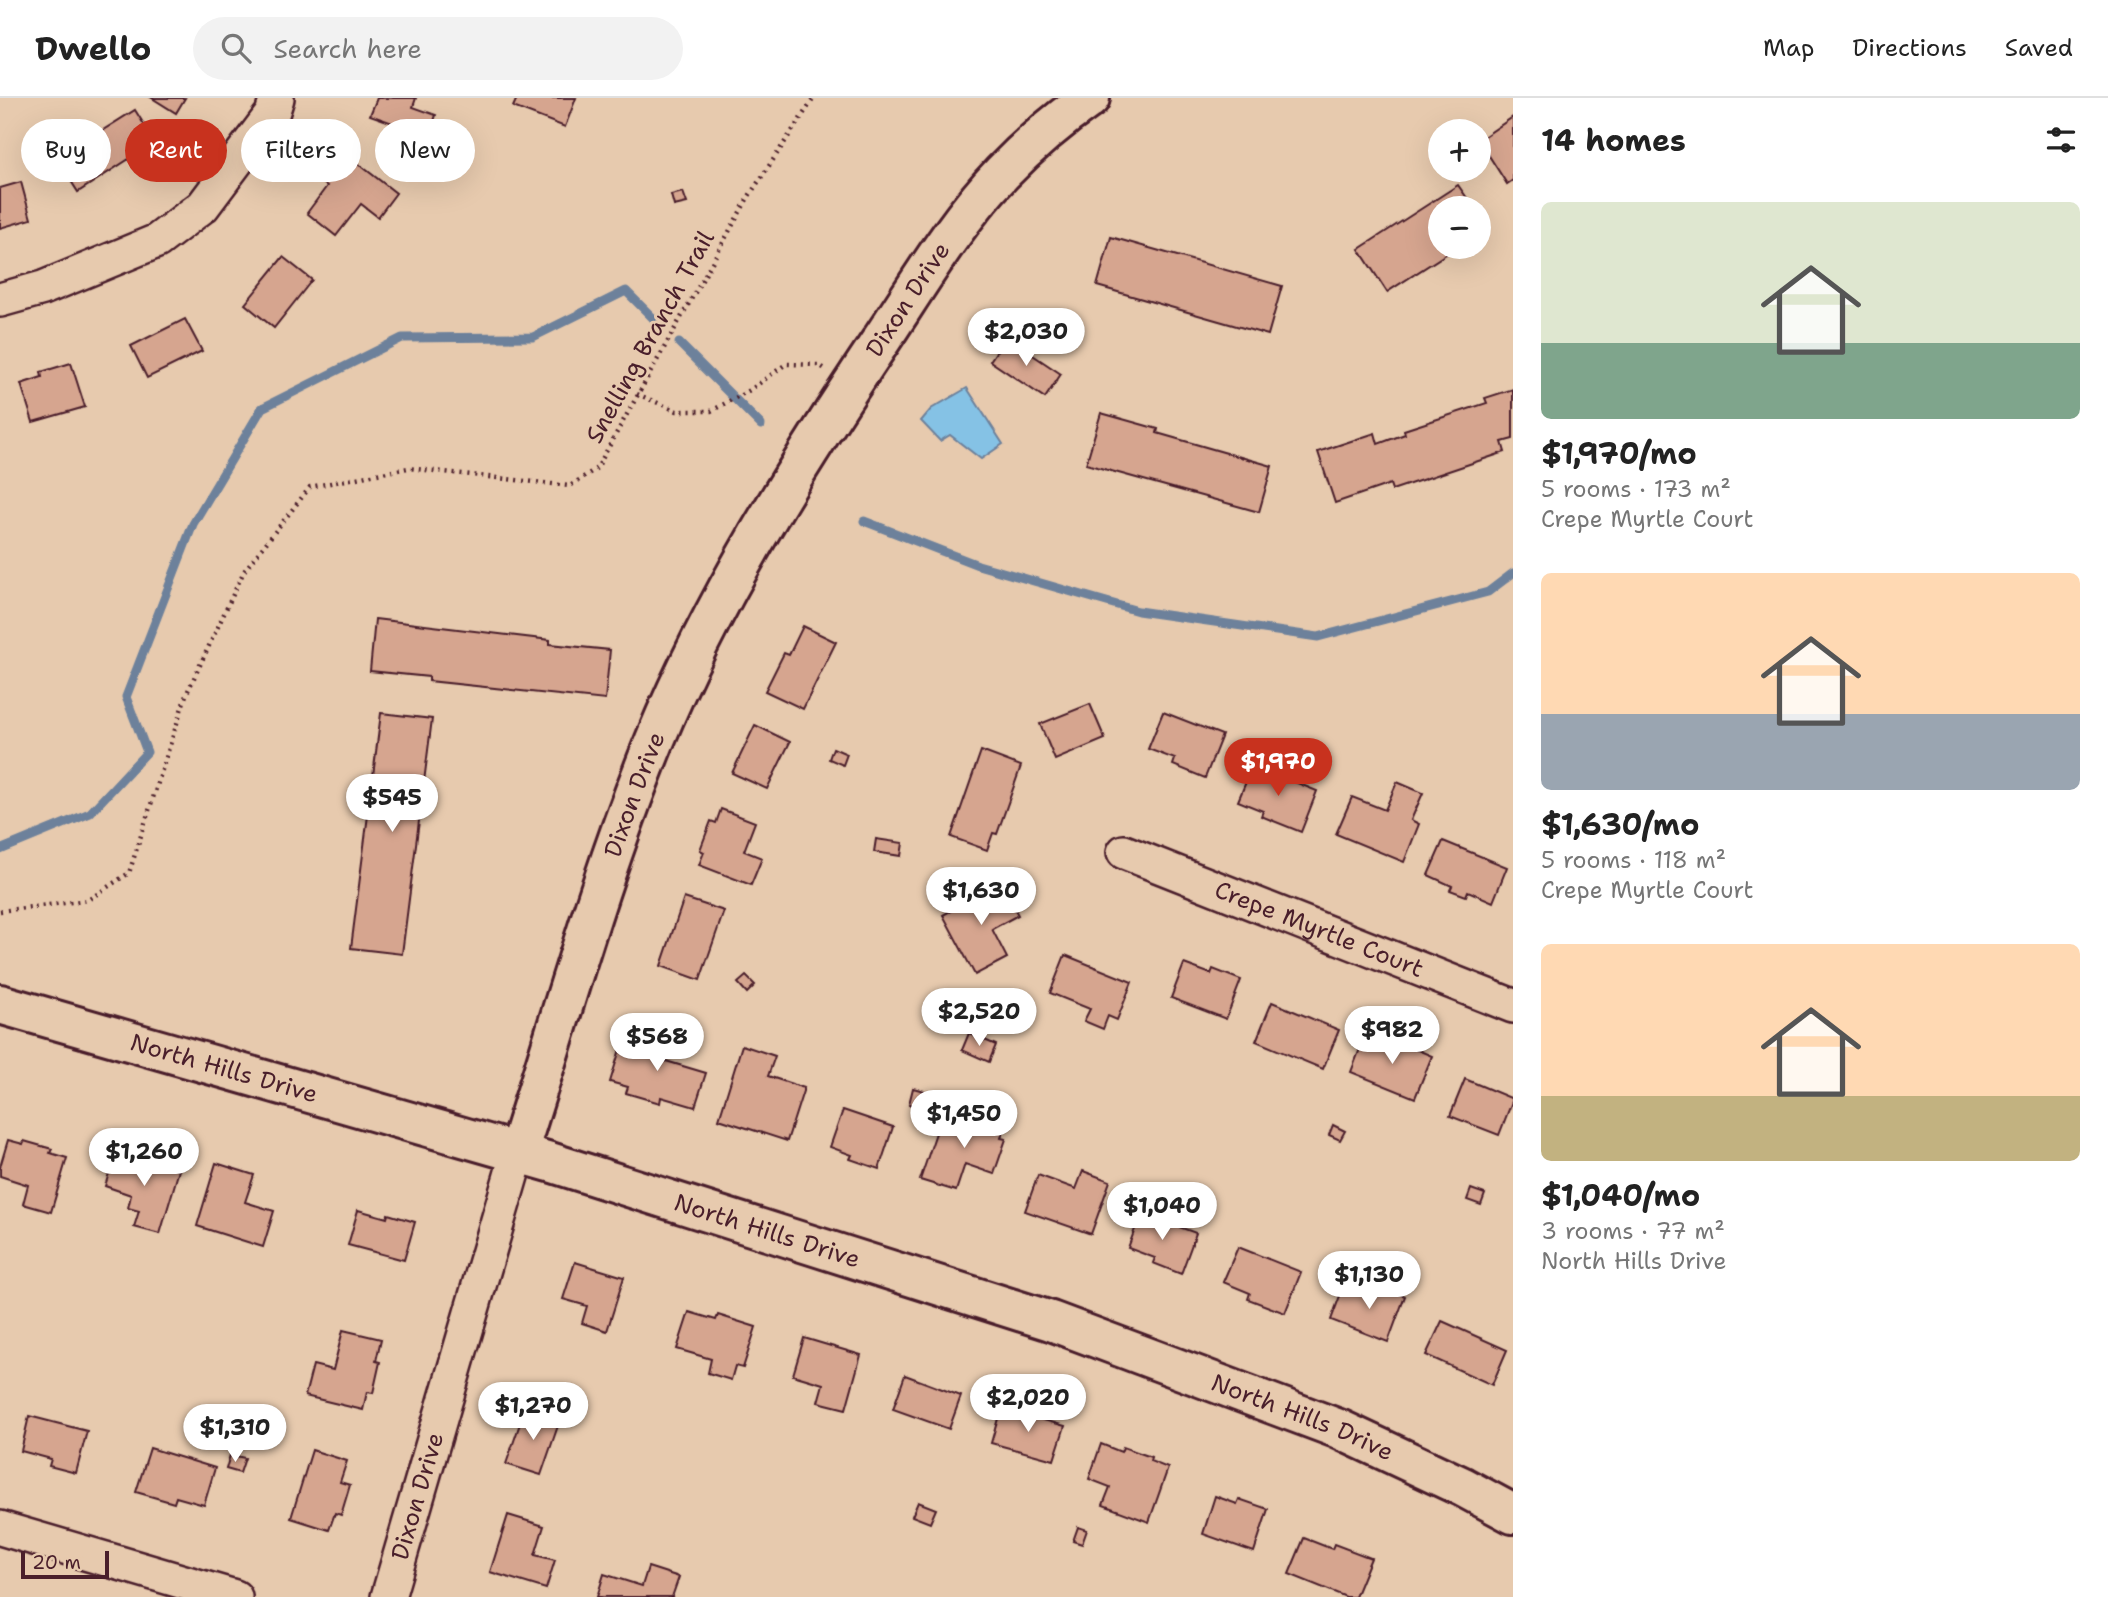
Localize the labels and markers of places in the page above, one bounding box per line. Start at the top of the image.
pin: $2,030 [969,308,1083,368]
pin: $1,970 [1221,738,1335,798]
pin: $545 [351,774,433,834]
pin: $1,630 [924,868,1038,927]
pin: $2,520 [922,988,1036,1048]
pin: $982 [1351,1006,1433,1066]
pin: $568 [616,1014,698,1073]
pin: $1,450 [907,1090,1021,1150]
pin: $1,260 [87,1128,201,1188]
pin: $1,040 [1105,1182,1219,1242]
pin: $1,130 [1312,1252,1426,1311]
pin: $2,020 [971,1374,1085,1434]
pin: $1,270 [476,1382,590,1442]
pin: $1,310 [178,1404,292,1464]

